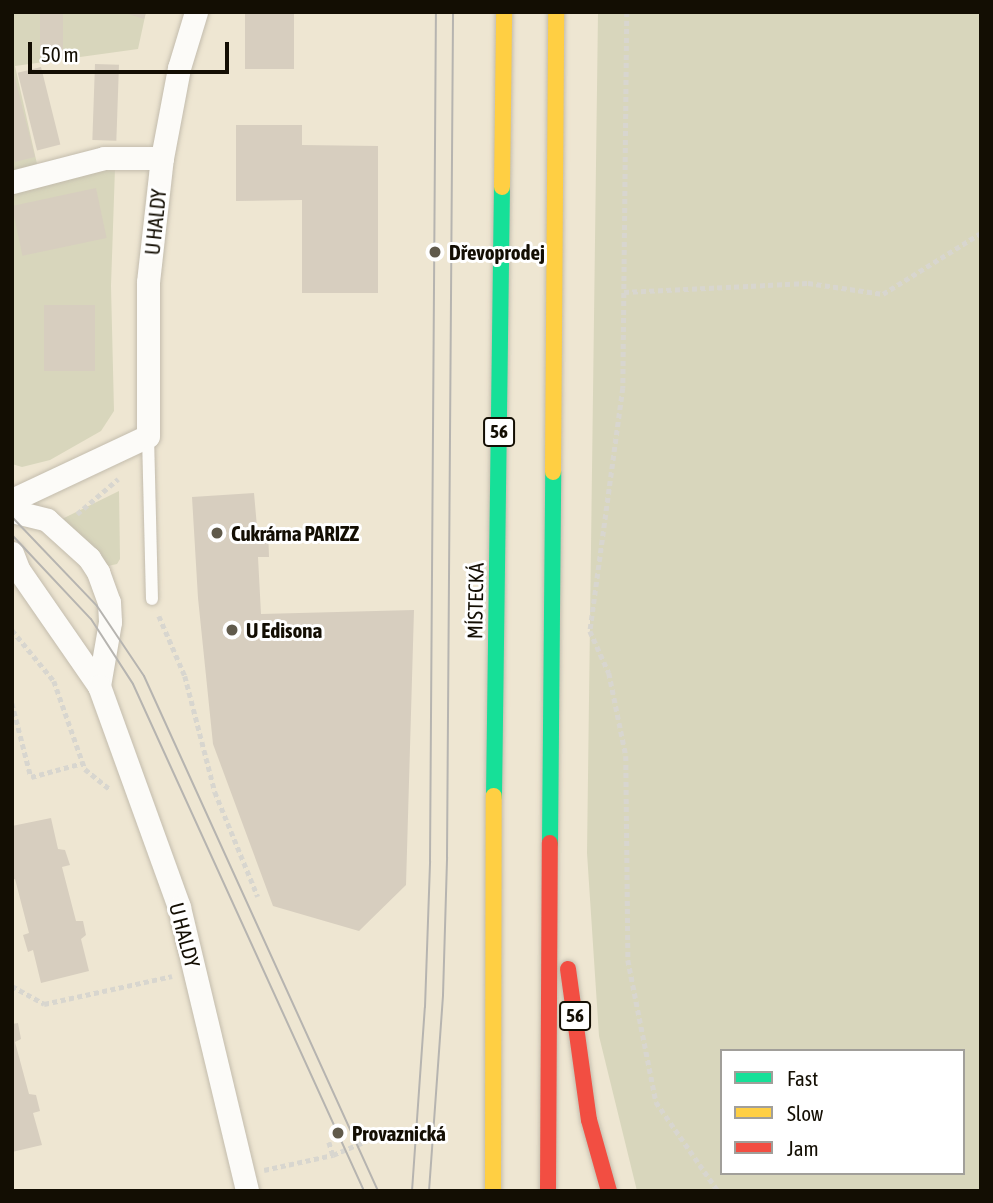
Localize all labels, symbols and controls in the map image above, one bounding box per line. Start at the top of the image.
scale bar [32,28,233,72]
text: 50 m [41,42,79,66]
street label: U HALDY [139,188,171,256]
place label: Dřevoprodej [449,239,545,265]
marker: Dřevoprodej [427,244,443,260]
road number: 56 [482,416,516,448]
place label: Cukrárna PARIZZ [231,520,359,546]
marker: Cukrárna PARIZZ [209,525,225,541]
street label: MÍSTECKÁ [462,563,488,639]
place label: U Edisona [246,617,322,643]
marker: U Edisona [224,622,240,638]
street label: U HALDY [164,900,206,970]
road number: 56 [558,1000,592,1032]
legend [720,1049,965,1175]
text: Fast [787,1066,818,1090]
text: Slow [787,1101,823,1125]
place label: Provaznická [352,1120,446,1146]
marker: Provaznická [330,1125,346,1141]
text: Jam [787,1136,819,1160]

